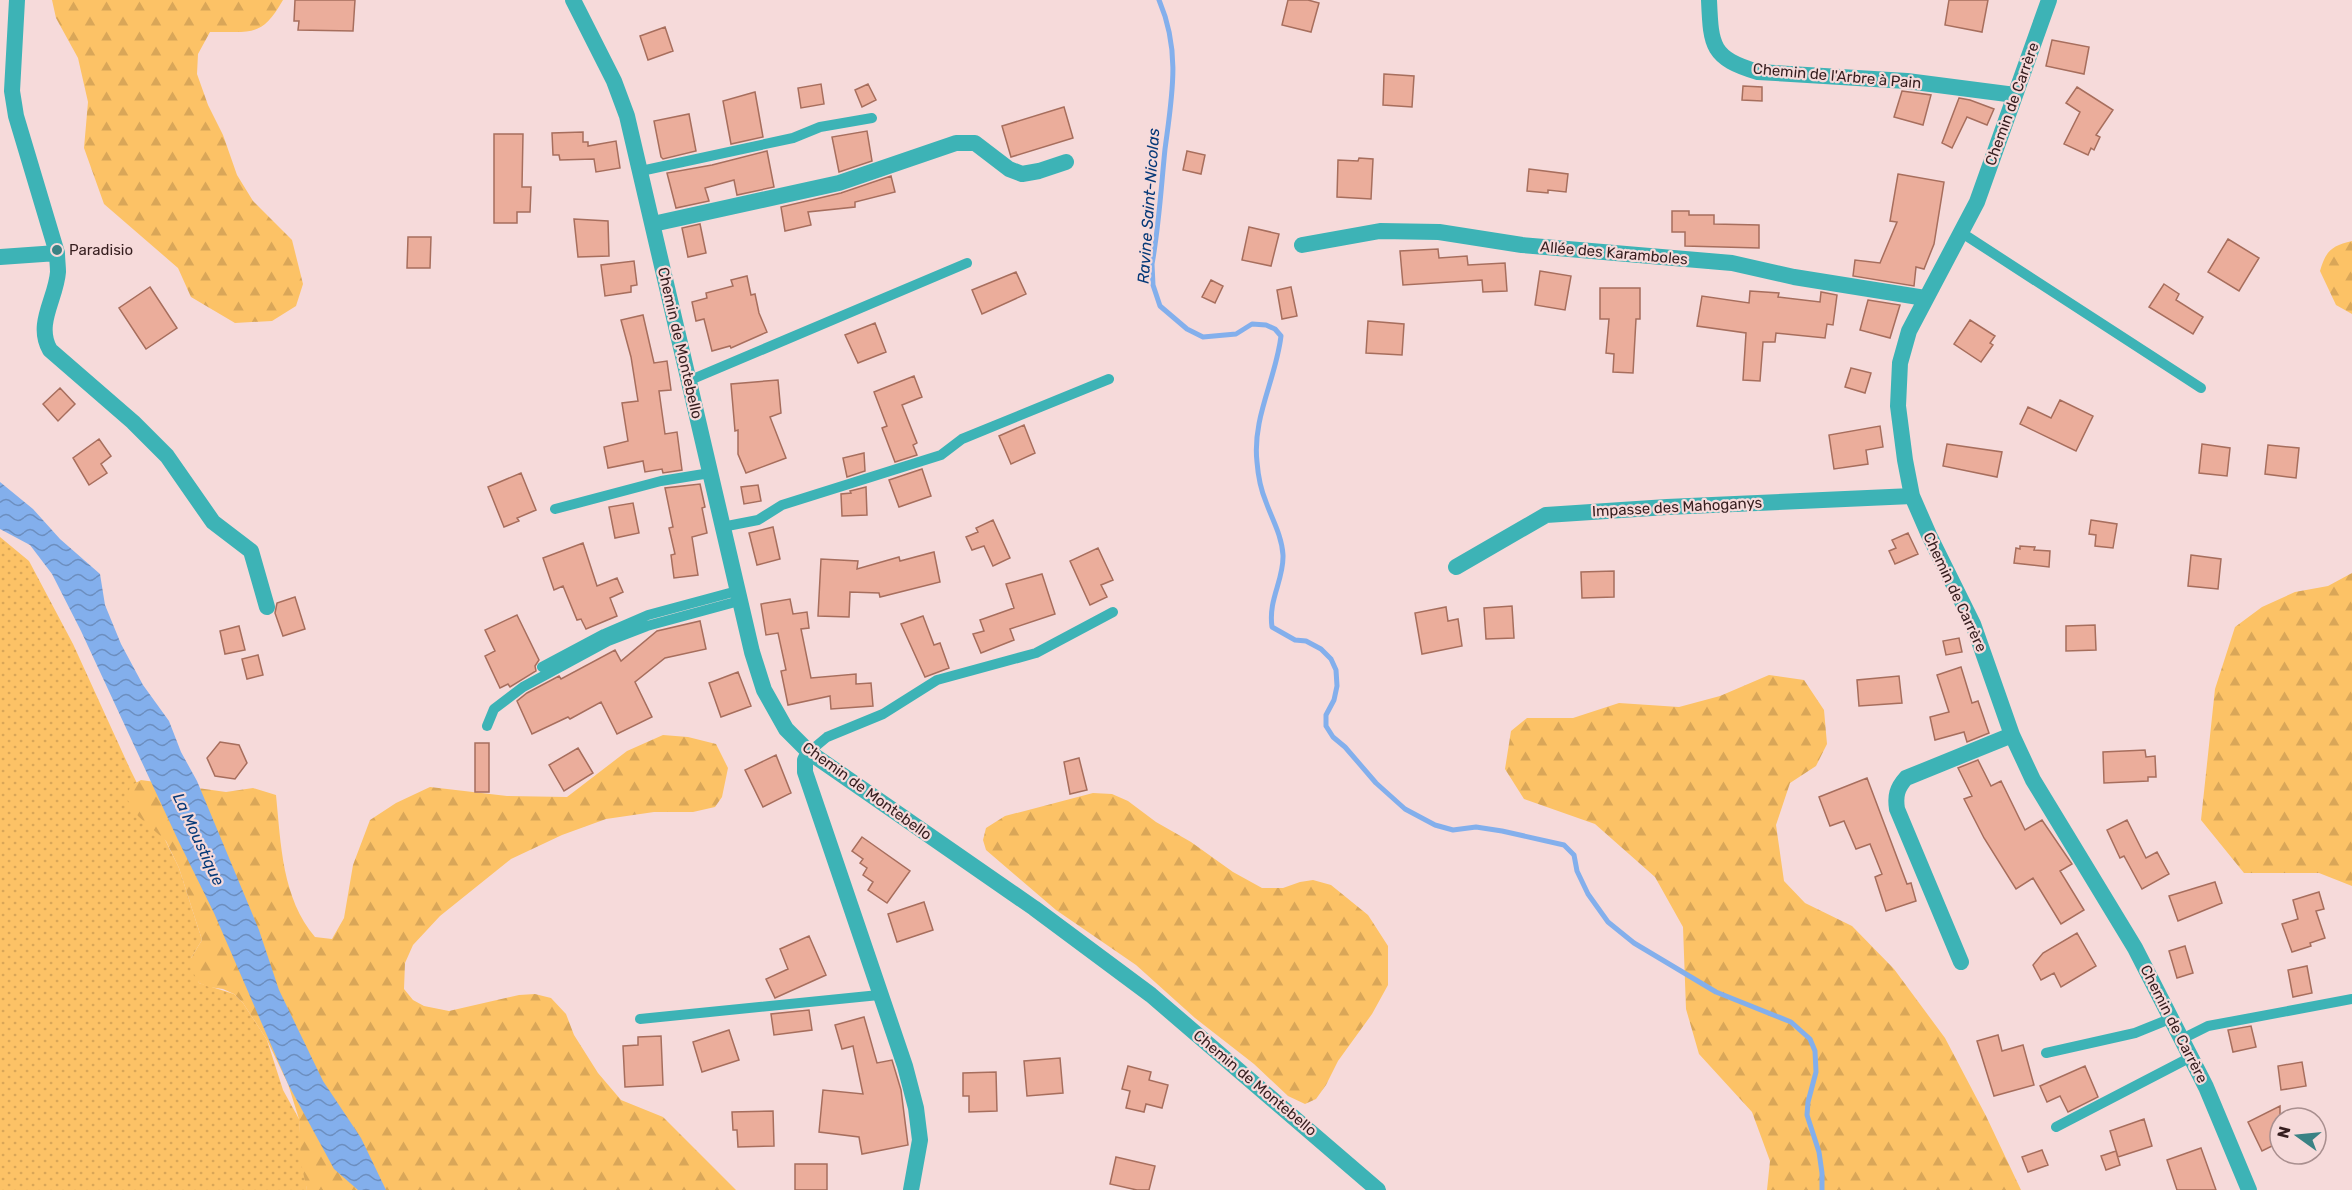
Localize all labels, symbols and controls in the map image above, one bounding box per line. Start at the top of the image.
street label: Chemin de Carrère [1981,40,2043,168]
street label: Chemin de l'Arbre à Pain [1752,60,1922,92]
water label: Ravine Saint-Nicolas [1134,128,1163,285]
street label: Allée des Karamboles [1539,238,1689,268]
place label: Paradisio [69,241,133,259]
marker: Paradisio [50,243,64,257]
street label: Chemin de Montebello [654,265,706,421]
street label: Impasse des Mahoganys [1591,494,1763,520]
street label: Chemin de Carrère [1919,529,1991,655]
street label: Chemin de Montebello [799,738,935,844]
water label: La Moustique [169,790,228,889]
street label: Chemin de Carrère [2136,962,2212,1086]
street label: Chemin de Montebello [1190,1026,1320,1140]
north arrow [2268,1106,2328,1166]
text: N [2273,1124,2295,1140]

